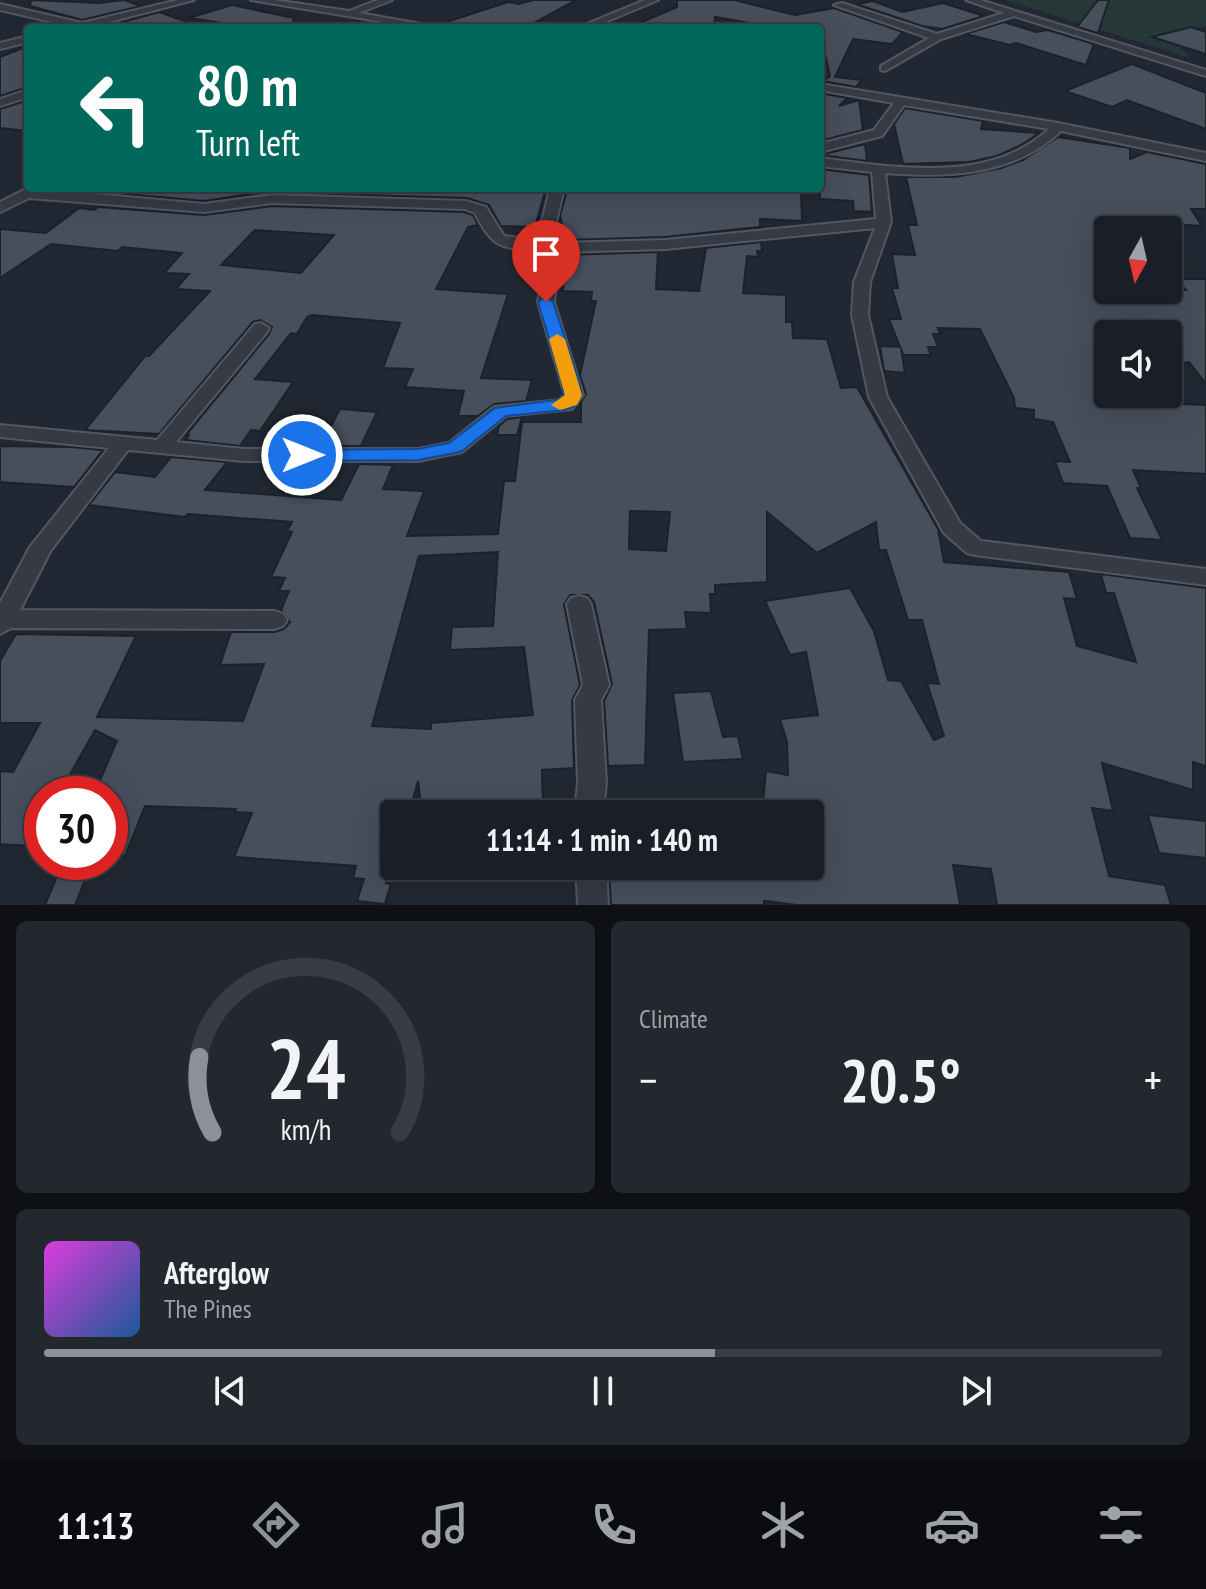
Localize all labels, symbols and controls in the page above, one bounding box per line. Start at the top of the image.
text: 80 m [196,49,298,121]
icon: left [64,56,168,160]
text: Turn left [196,119,300,166]
north arrow [1094,216,1182,304]
map controls [1094,216,1182,408]
pin [512,220,580,302]
icon: arrive [524,232,568,276]
button: sound [1094,320,1182,408]
position arrow [260,413,344,497]
speed limit sign: 30 [24,776,128,880]
text: 11:14 · 1 min · 140 m [486,820,718,859]
text: Climate [639,1002,708,1035]
text: 24 [266,1014,345,1122]
text: 20.5° [840,1041,961,1119]
text: − [639,1051,657,1108]
text: + [1144,1051,1162,1108]
text: km/h [280,1111,331,1148]
text: Afterglow [164,1253,269,1292]
text: The Pines [164,1292,252,1325]
icon: previous [208,1369,252,1413]
icon: pause [581,1369,625,1413]
icon: next [954,1369,998,1413]
icon: directions [248,1497,304,1553]
icon: music [417,1497,473,1553]
icon: phone [586,1497,642,1553]
icon: climate [755,1497,811,1553]
icon: car [924,1497,980,1553]
icon: filters [1093,1497,1149,1553]
text: 11:13 [57,1502,134,1549]

